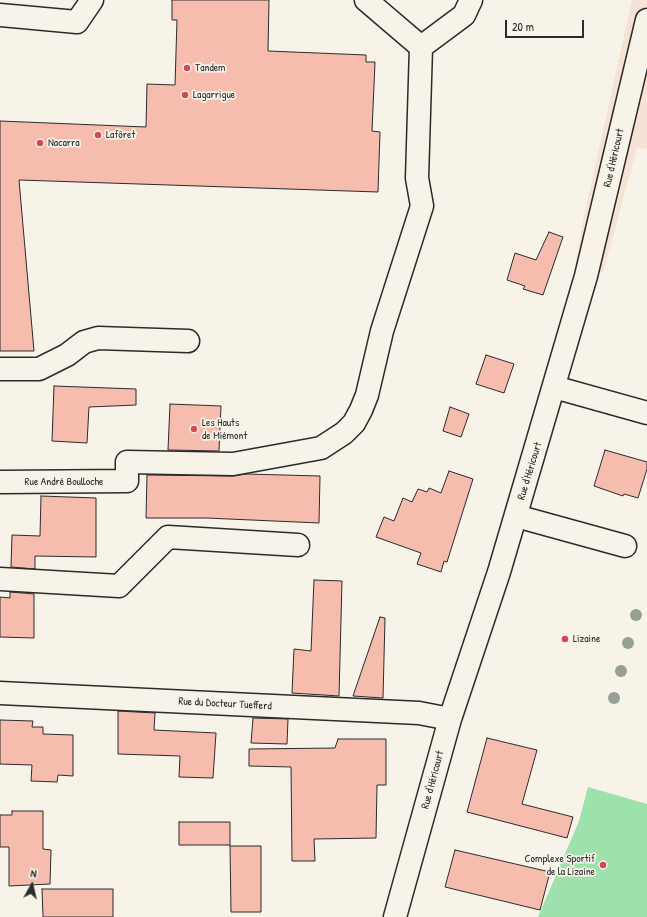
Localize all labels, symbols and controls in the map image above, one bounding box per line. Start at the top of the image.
scale bar [507,12,586,38]
text: 20 m [512,18,534,35]
place label: Tandem [195,61,226,75]
marker: Tandem [182,63,192,73]
place label: Lagarrigue [193,88,235,102]
marker: Lagarrigue [180,90,190,100]
street label: Rue d'Héricourt [601,127,627,189]
place label: Lafôret [106,128,135,142]
marker: Lafôret [93,130,103,140]
place label: Nacarra [48,136,80,150]
marker: Nacarra [35,138,45,148]
place label: Les Hauts de Miémont [202,416,247,442]
marker: Les Hauts de Miémont [189,424,199,434]
street label: Rue d'Héricourt [515,441,545,501]
street label: Rue André Boulloche [25,475,103,489]
place label: Lizaine [573,632,600,646]
marker: Lizaine [560,634,570,644]
street label: Rue du Docteur Tuefferd [178,695,272,713]
street label: Rue d'Héricourt [419,749,447,811]
place label: Complexe Sportif de la Lizaine [525,852,595,878]
marker: Complexe Sportif de la Lizaine [598,860,608,870]
north arrow [12,865,52,905]
text: N [30,866,38,880]

